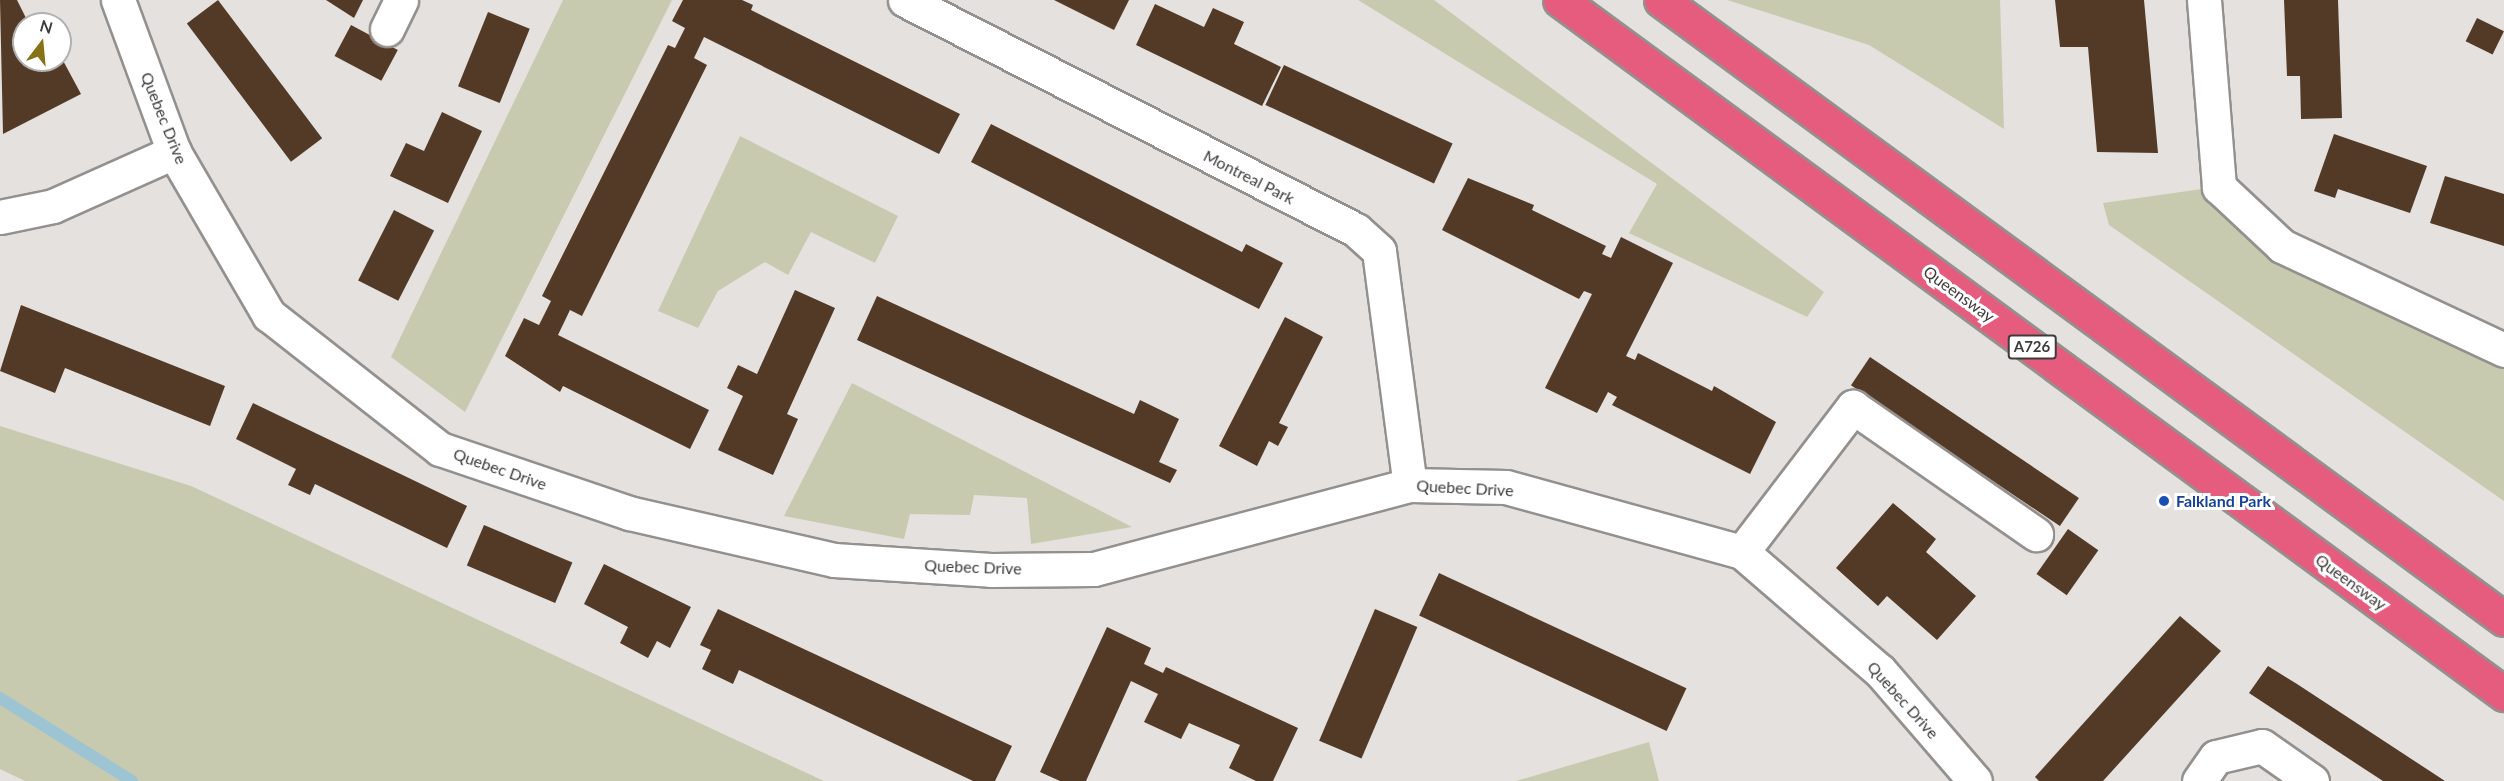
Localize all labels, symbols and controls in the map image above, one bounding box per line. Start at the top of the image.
north arrow [12,12,72,72]
text: N [38,15,55,37]
street label: Quebec Drive [137,69,191,167]
street label: Montreal Park [1200,146,1298,208]
street label: Queensway [1920,262,1998,326]
road number: A726 [2006,335,2058,359]
street label: Quebec Drive [451,444,549,494]
street label: Quebec Drive [1416,476,1514,500]
place label: Falkland Park [2176,491,2271,511]
marker: Falkland Park [2157,494,2171,508]
street label: Queensway [2312,550,2390,614]
street label: Quebec Drive [924,556,1022,578]
street label: Quebec Drive [1863,657,1943,743]

